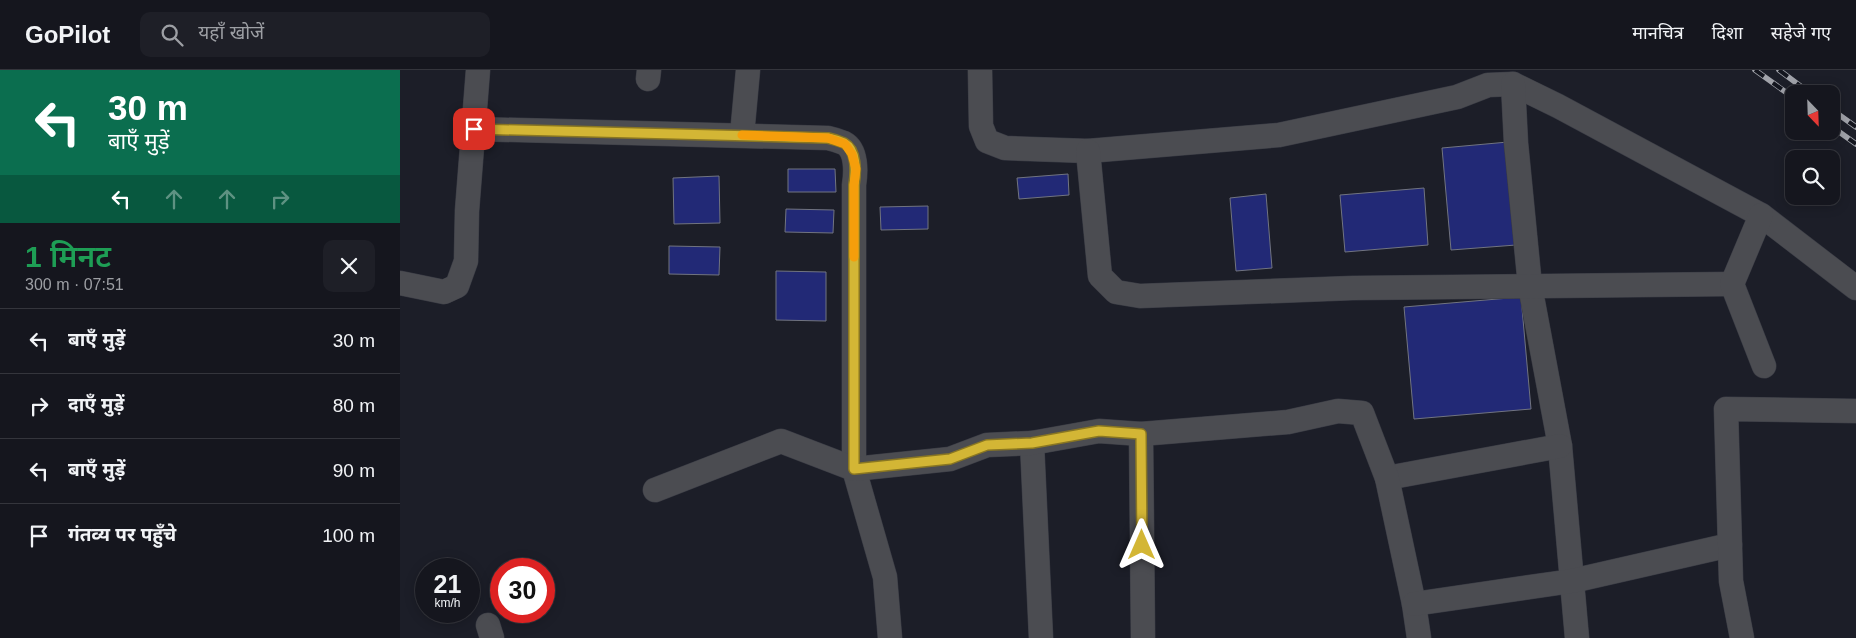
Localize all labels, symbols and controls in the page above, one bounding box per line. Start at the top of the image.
search box [140,12,490,57]
text: GoPilot [25,21,110,48]
icon: search [158,21,186,49]
text: यहाँ खोजें [198,22,264,43]
text: मानचित्र [1632,23,1684,43]
text: दिशा [1712,23,1743,43]
text: सहेजे गए [1771,23,1831,43]
north arrow [1785,85,1840,140]
map controls [1785,85,1840,205]
text: 30 m [108,88,188,127]
icon: left [25,90,90,155]
pin [453,108,495,150]
icon: arrive [460,115,488,143]
text: बाएँ मुड़ें [108,129,169,154]
button: search [1785,150,1840,205]
icon: left [107,185,135,213]
icon: ahead [160,185,188,213]
icon: ahead [213,185,241,213]
icon: right [266,185,294,213]
text: 1 मिनट [25,240,111,273]
button: close [323,240,375,292]
text: 300 m · 07:51 [25,276,124,293]
icon: left [25,327,53,355]
text: बाएँ मुड़ें [68,329,125,350]
text: 30 m [333,330,375,351]
icon: right [25,392,53,420]
text: दाएँ मुड़ें [68,394,124,415]
text: 80 m [333,395,375,416]
icon: left [25,457,53,485]
text: बाएँ मुड़ें [68,459,125,480]
text: 90 m [333,460,375,481]
position arrow [1115,518,1167,570]
icon: arrive [25,522,53,550]
text: गंतव्य पर पहुँचे [68,524,176,545]
text: 100 m [322,525,375,546]
speed limit sign: 30 [490,558,555,623]
text: 21 [434,570,461,598]
text: km/h [434,596,461,610]

